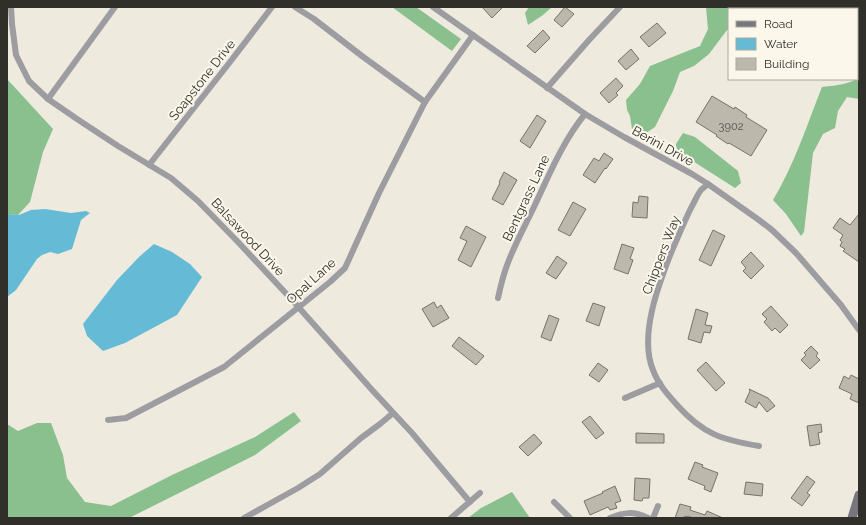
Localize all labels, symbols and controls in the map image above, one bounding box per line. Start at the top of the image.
legend [728,8,858,80]
text: Road [764,17,793,31]
street label: Soapstone Drive [166,36,238,123]
text: Water [764,37,798,51]
text: Building [764,57,810,71]
house number: 3902 [719,120,744,133]
street label: Berini Drive [629,123,697,169]
street label: Bentgrass Lane [499,152,553,244]
street label: Balsawood Drive [208,195,288,279]
street label: Chippers Way [639,213,683,297]
street label: Opal Lane [283,255,339,307]

